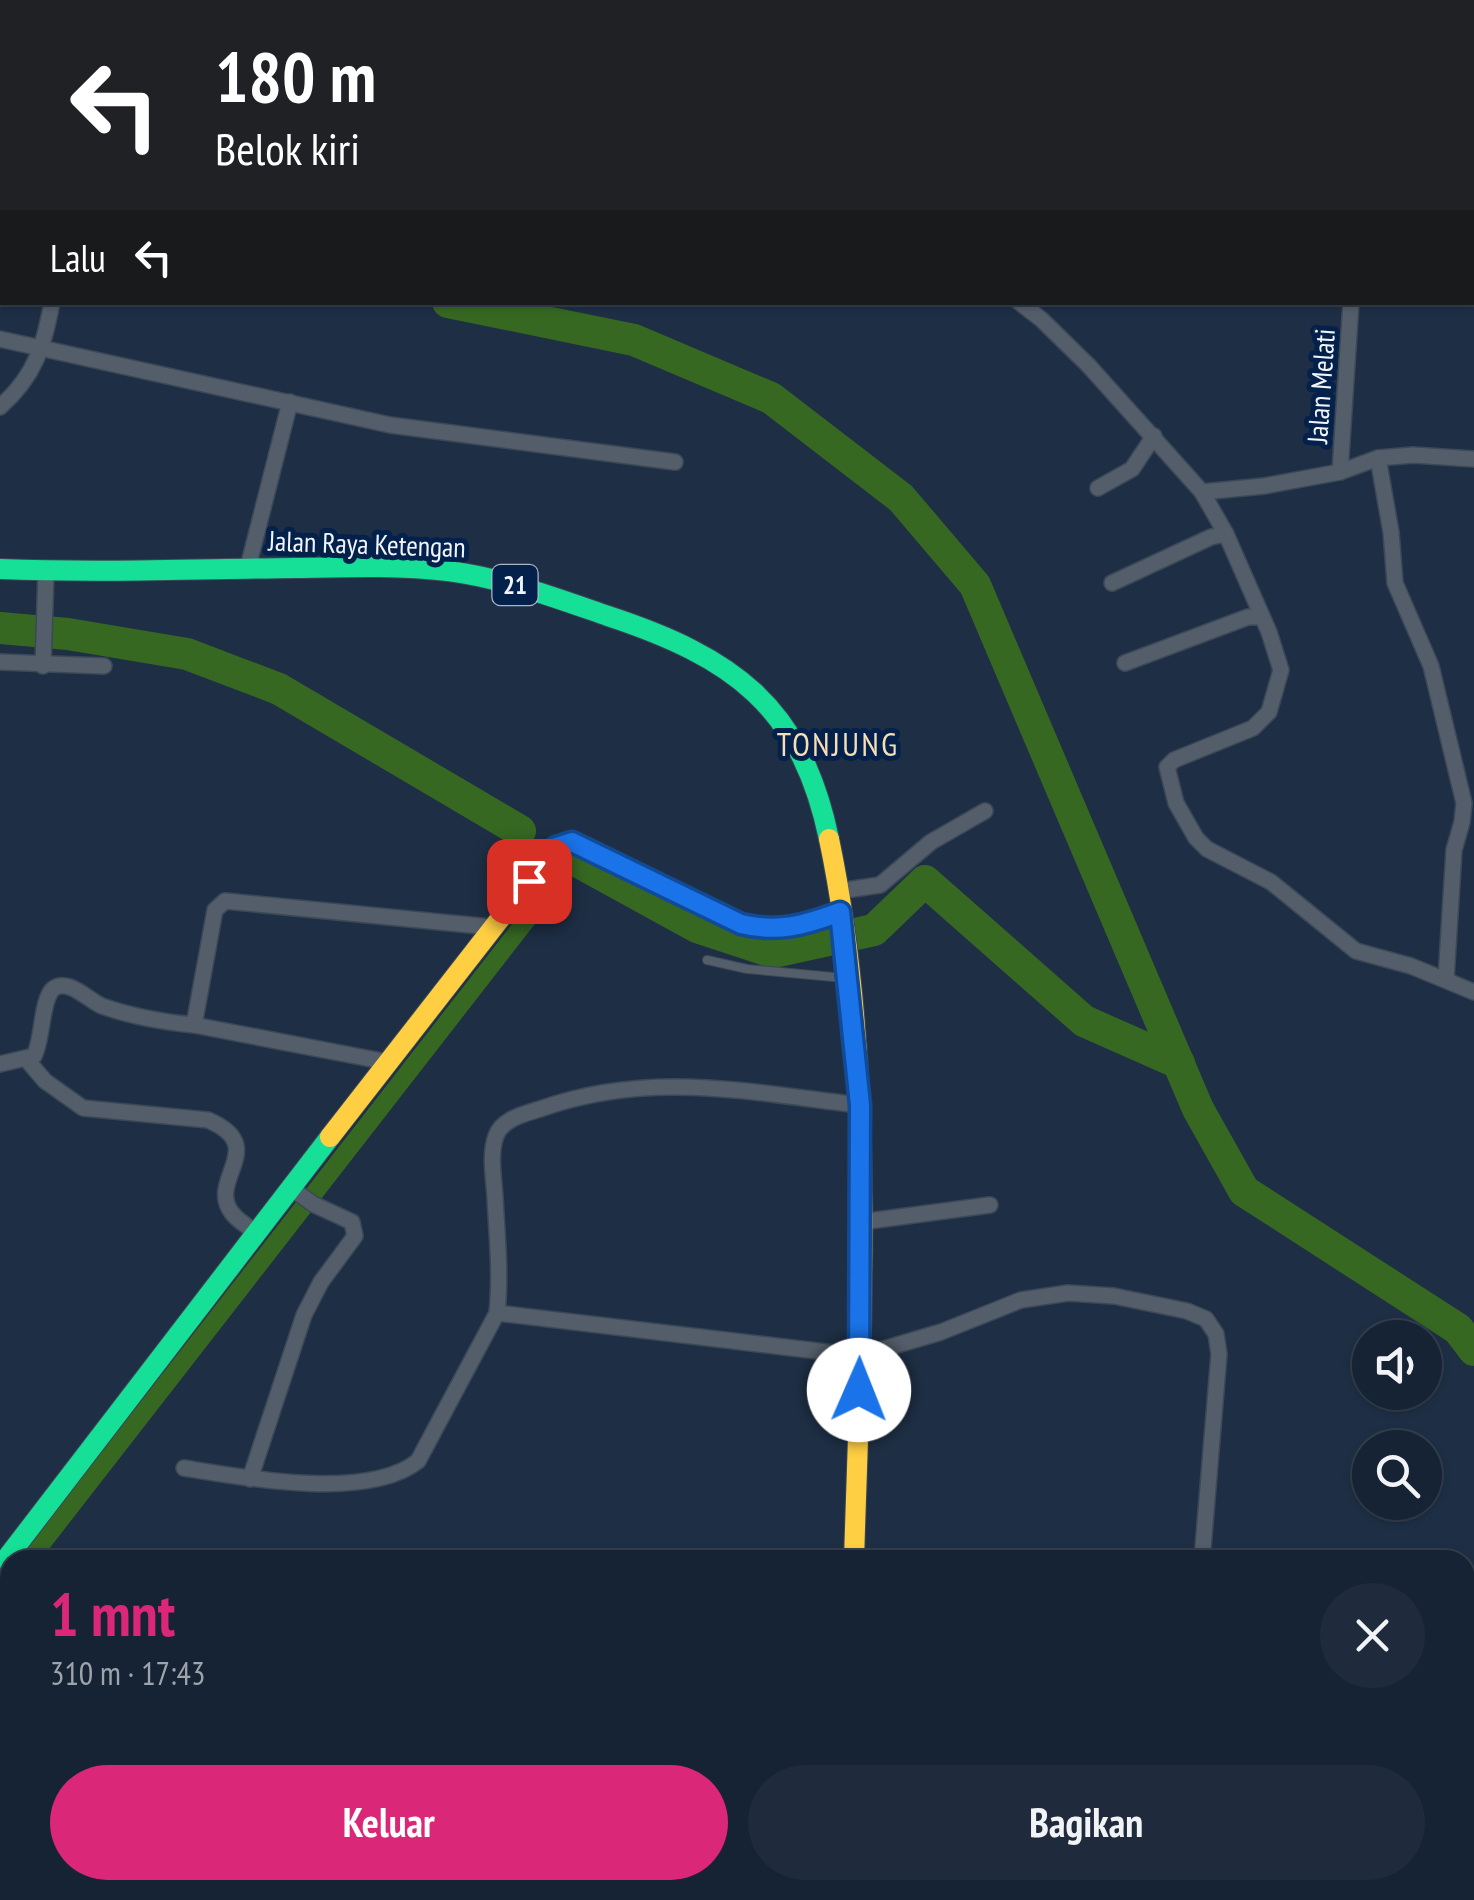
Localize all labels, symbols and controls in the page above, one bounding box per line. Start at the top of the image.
text: 180 m [215,31,376,121]
icon: left [50,40,180,170]
text: Belok kiri [215,119,360,177]
icon: left [126,230,181,285]
text: Lalu [50,233,106,282]
street label: Jalan Melati [1298,327,1343,446]
street label: Jalan Raya Ketengan [267,522,466,565]
road number: 21 [492,565,538,605]
district label: TONJUNG [777,723,899,765]
pin [487,839,572,924]
icon: arrive [502,854,557,909]
map controls [1352,1320,1442,1520]
button: sound [1352,1320,1442,1410]
position arrow [807,1338,911,1442]
button: search [1352,1430,1442,1520]
text: 1 mnt [50,1575,175,1653]
button: close [1320,1583,1425,1688]
text: 310 m · 17:43 [50,1652,205,1694]
button: Keluar [50,1765,728,1880]
button: Bagikan [748,1765,1425,1880]

